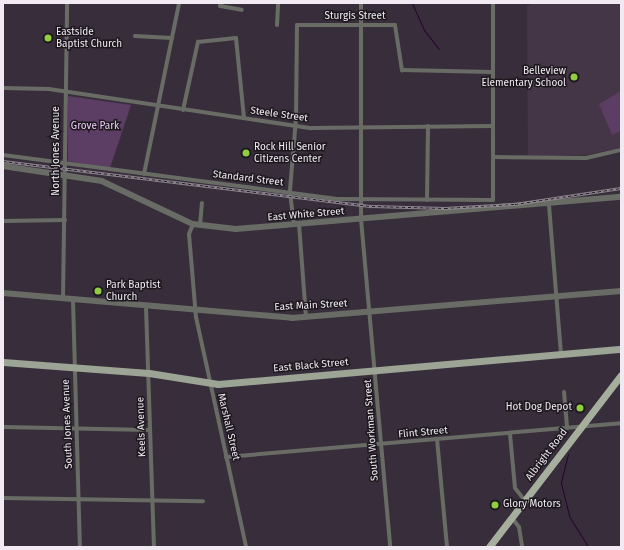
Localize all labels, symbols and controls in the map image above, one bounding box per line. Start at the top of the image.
street label: Sturgis Street [324,11,386,23]
place label: Eastside Baptist Church [56,26,122,50]
marker: Eastside Baptist Church [43,33,53,43]
place label: Belleview Elementary School [481,65,566,88]
marker: Belleview Elementary School [569,72,579,82]
street label: Steele Street [249,105,309,125]
street label: North Jones Avenue [51,106,63,196]
park label: Grove Park [71,121,119,133]
place label: Rock Hill Senior Citizens Center [254,141,326,164]
marker: Rock Hill Senior Citizens Center [241,148,251,158]
street label: Standard Street [212,169,284,189]
street label: East White Street [267,206,345,224]
place label: Park Baptist Church [106,279,160,302]
marker: Park Baptist Church [93,286,103,296]
street label: East Main Street [274,298,348,314]
street label: East Black Street [273,357,349,375]
street label: South Jones Avenue [60,379,76,469]
street label: South Workman Street [362,379,382,481]
street label: Marshall Street [214,392,242,462]
street label: Keels Avenue [135,397,149,457]
place label: Hot Dog Depot [506,402,572,414]
marker: Hot Dog Depot [575,403,585,413]
street label: Flint Street [398,425,448,441]
street label: Albright Road [524,427,570,483]
place label: Glory Motors [503,499,561,511]
marker: Glory Motors [490,500,500,510]

